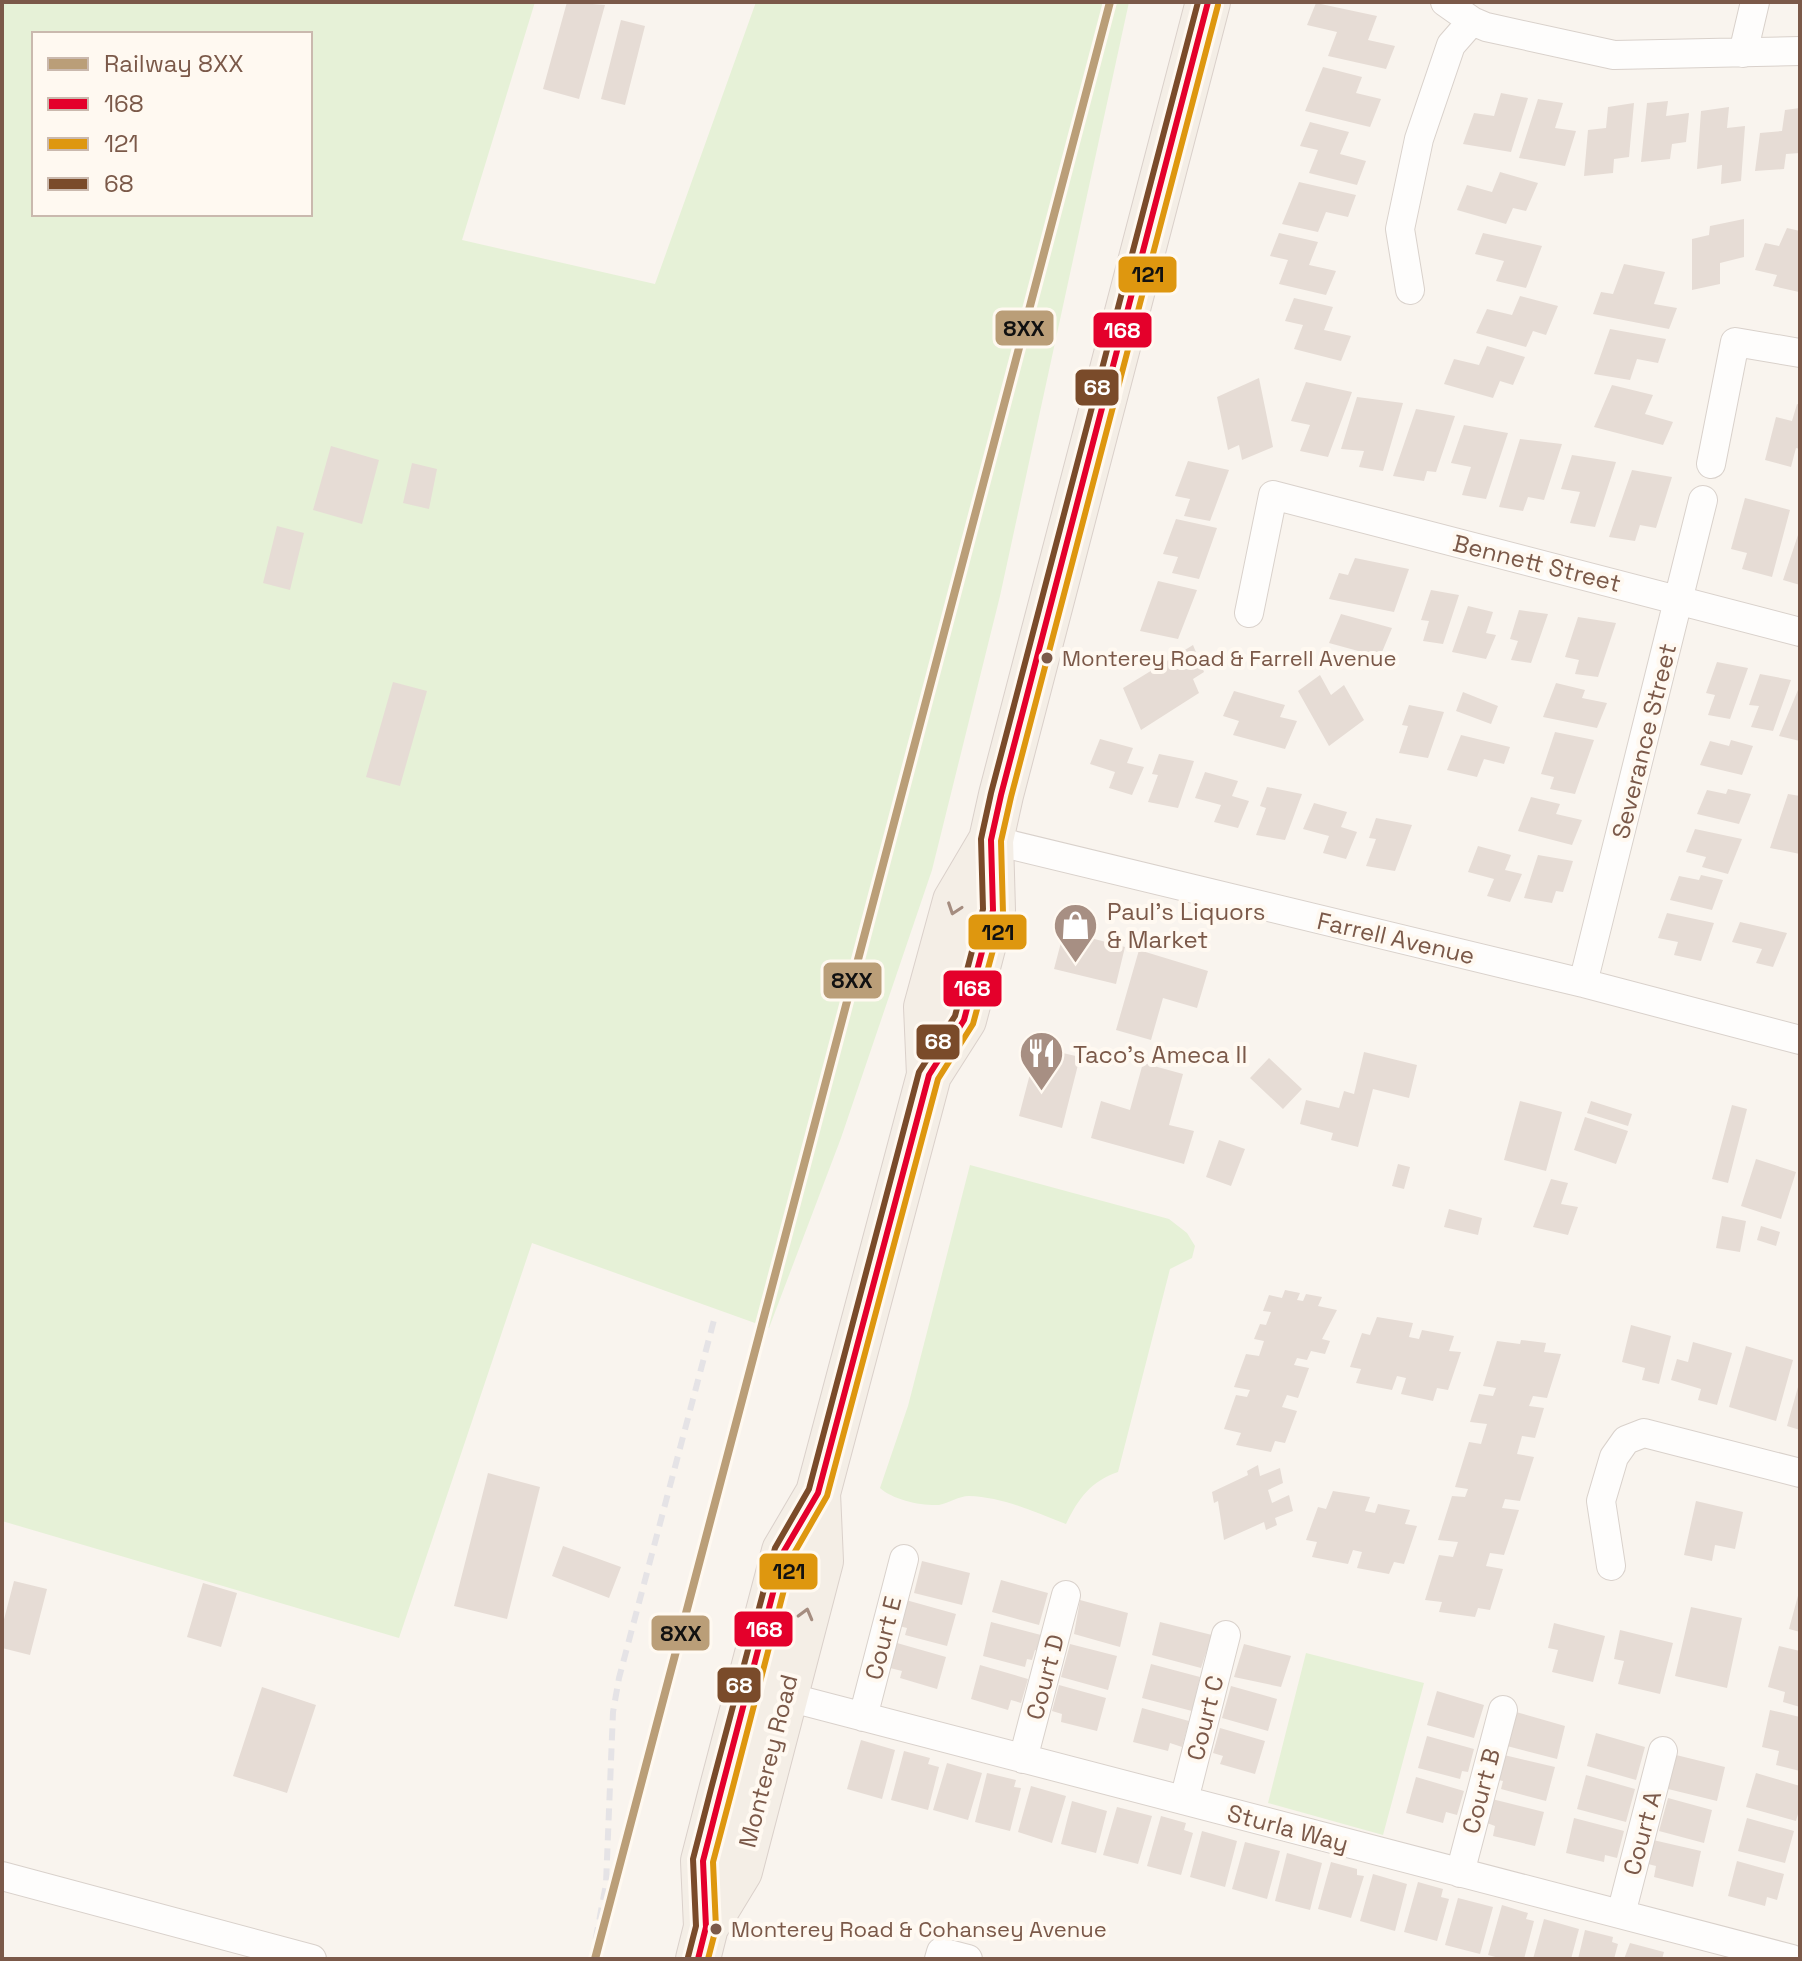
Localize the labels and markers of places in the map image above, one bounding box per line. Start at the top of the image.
place label: Monterey Road & Farrell Avenue [1062,644,1397,672]
marker: Monterey Road & Farrell Avenue [1039,650,1055,666]
place label: Paul's Liquors & Market [1107,896,1265,955]
shop icon: Paul's Liquors & Market [1052,901,1100,964]
restaurant icon: Taco's Ameca II [1018,1030,1066,1093]
place label: Taco's Ameca II [1073,1039,1247,1070]
place label: Monterey Road & Cohansey Avenue [731,1915,1107,1943]
marker: Monterey Road & Cohansey Avenue [708,1921,724,1937]

